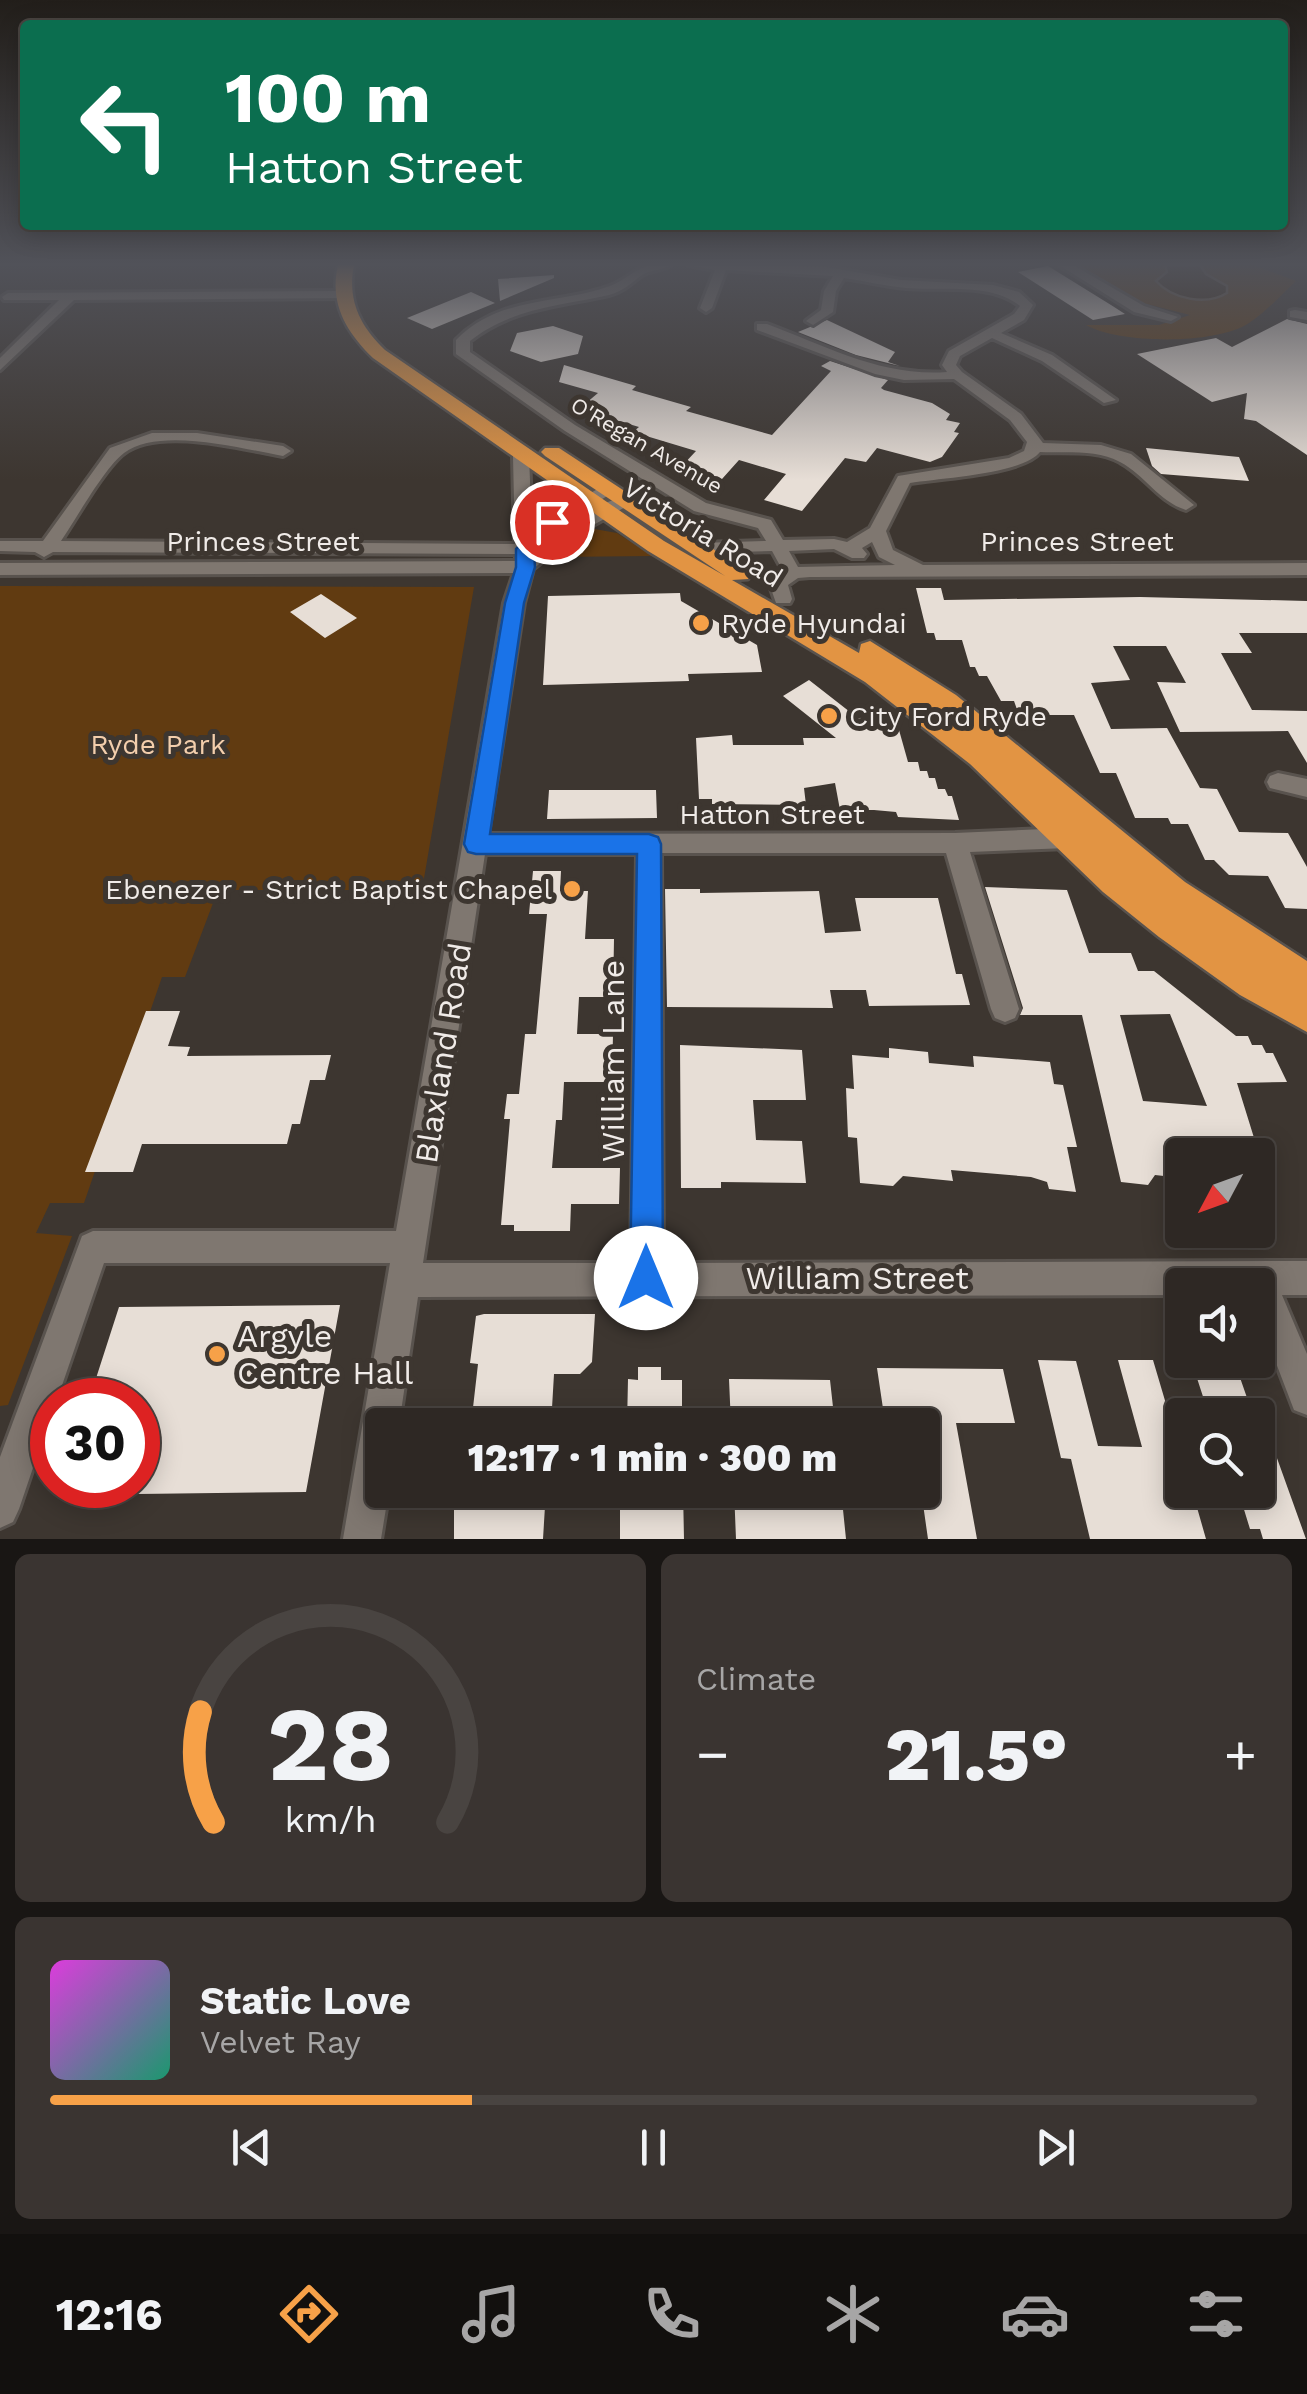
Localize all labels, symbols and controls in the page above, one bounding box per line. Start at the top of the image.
text: 100 m [225,57,431,139]
icon: left [60,60,190,190]
text: Hatton Street [225,141,523,194]
street label: O'Regan Avenue [567,392,727,499]
street label: Victoria Road [617,470,789,595]
pin [510,480,595,565]
icon: arrive [525,495,580,550]
street label: Princes Street [166,525,360,558]
street label: Princes Street [980,525,1174,558]
place label: Ryde Hyundai [721,607,907,640]
marker: Ryde Hyundai [690,612,712,634]
place label: City Ford Ryde [849,700,1047,733]
marker: City Ford Ryde [818,705,840,727]
park label: Ryde Park [90,728,226,761]
street label: Hatton Street [679,798,865,831]
place label: Ebenezer - Strict Baptist Chapel [105,873,552,906]
marker: Ebenezer - Strict Baptist Chapel [561,878,583,900]
street label: Blaxland Road [407,940,479,1166]
street label: William Lane [594,960,632,1162]
north arrow [1165,1138,1275,1248]
map controls [1165,1138,1275,1508]
position arrow [594,1226,698,1330]
street label: William Street [745,1259,969,1297]
button: sound [1165,1268,1275,1378]
place label: Argyle Centre Hall [237,1317,414,1392]
marker: Argyle Centre Hall [206,1343,228,1365]
speed limit sign: 30 [30,1378,160,1508]
button: search [1165,1398,1275,1508]
text: 12:17 · 1 min · 300 m [468,1436,837,1480]
text: Climate [696,1660,816,1698]
text: 28 [267,1683,394,1805]
text: 21.5° [885,1710,1068,1798]
text: − [696,1722,729,1786]
text: + [1224,1722,1257,1786]
text: km/h [284,1799,377,1841]
text: Static Love [200,1979,411,2023]
text: Velvet Ray [200,2023,361,2061]
icon: previous [224,2120,279,2175]
icon: pause [626,2120,681,2175]
icon: next [1028,2120,1083,2175]
icon: directions [274,2279,344,2349]
icon: music [456,2279,526,2349]
icon: phone [637,2279,707,2349]
icon: climate [818,2279,888,2349]
icon: car [1000,2279,1070,2349]
icon: filters [1181,2279,1251,2349]
text: 12:16 [56,2288,163,2341]

